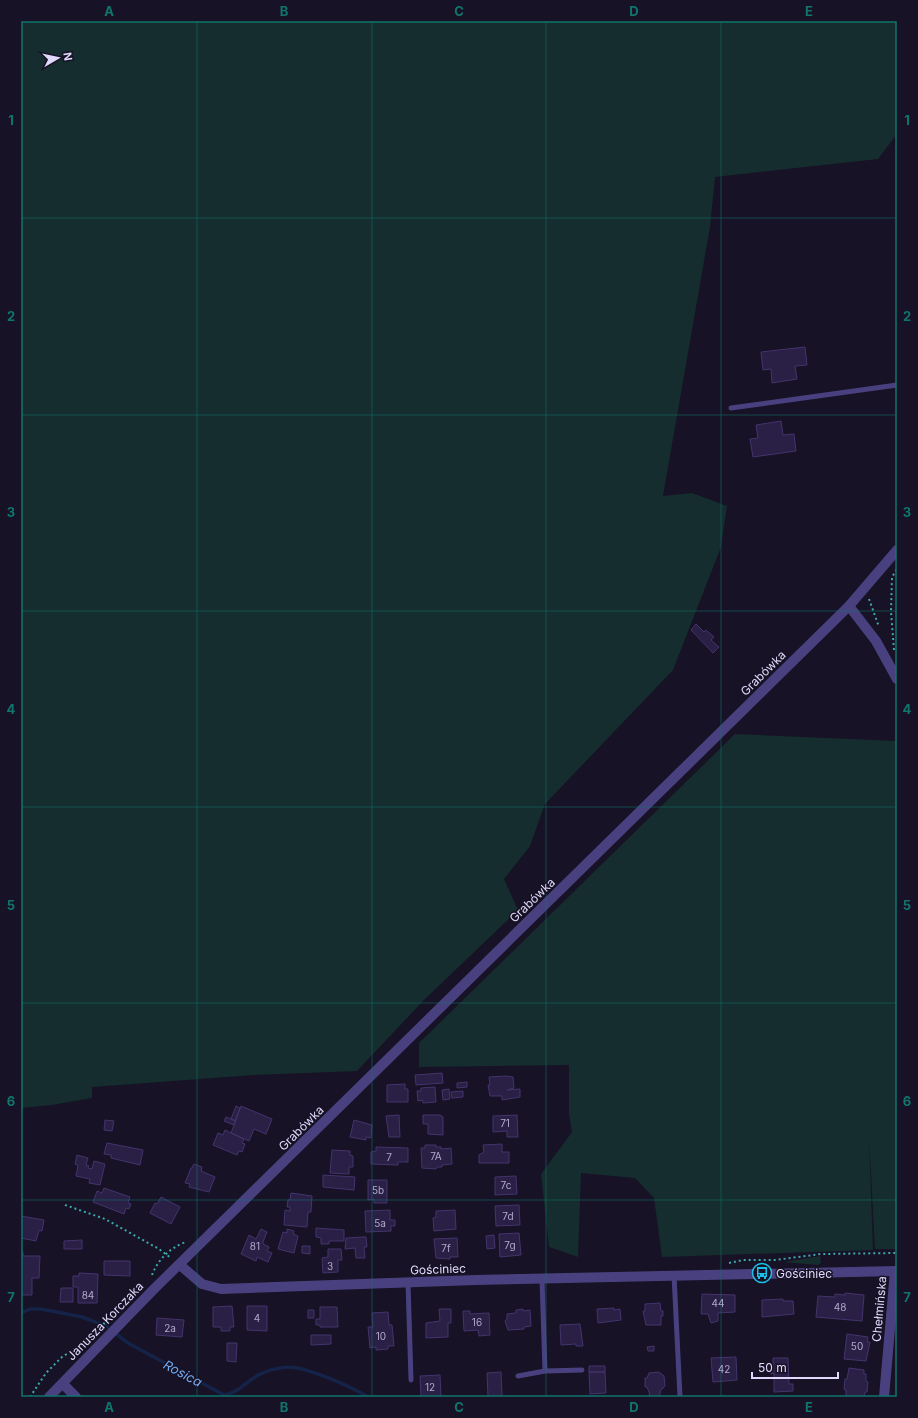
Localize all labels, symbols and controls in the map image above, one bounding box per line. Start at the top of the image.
text: A [104,3,114,19]
text: B [280,3,289,19]
text: C [454,3,464,19]
text: D [629,3,639,19]
text: E [805,3,813,19]
north arrow [38,38,78,78]
text: N [60,51,75,62]
text: 1 [8,112,14,128]
text: 1 [904,112,910,128]
text: 2 [7,308,15,324]
text: 2 [903,308,911,324]
text: 3 [7,504,15,520]
text: 3 [903,504,911,520]
street label: Grabówka [737,647,789,699]
text: 4 [7,701,16,717]
text: 4 [903,701,912,717]
street label: Grabówka [506,875,558,925]
text: 5 [7,897,15,913]
text: 5 [903,897,911,913]
text: 6 [7,1093,15,1109]
text: 6 [903,1093,911,1109]
street label: Grabówka [275,1102,327,1154]
house number: 71 [500,1117,510,1129]
house number: 7A [430,1150,442,1162]
house number: 7 [386,1151,392,1163]
house number: 7c [501,1179,512,1191]
house number: 5b [372,1184,384,1196]
house number: 7d [502,1210,514,1222]
house number: 5a [374,1217,386,1229]
house number: 7g [504,1239,516,1251]
house number: 81 [250,1240,260,1252]
house number: 7f [441,1242,451,1254]
house number: 3 [327,1260,333,1272]
street label: Gościniec [410,1261,466,1277]
bus stop icon: Gościniec [751,1262,773,1284]
place label: Gościniec [776,1266,832,1281]
street label: Chełmińska [869,1276,889,1342]
street label: Janusza Korczaka [64,1279,146,1363]
text: 7 [7,1289,15,1305]
house number: 84 [82,1289,94,1301]
text: 7 [903,1289,911,1305]
house number: 44 [712,1297,724,1309]
house number: 48 [834,1301,846,1313]
house number: 4 [254,1312,260,1324]
house number: 16 [472,1316,482,1328]
house number: 2a [164,1322,176,1334]
house number: 10 [376,1330,386,1342]
house number: 50 [851,1340,863,1352]
scale bar [752,1354,838,1380]
water label: Rosica [161,1356,205,1390]
text: 50 m [758,1360,787,1375]
house number: 42 [718,1363,730,1375]
house number: 12 [425,1381,435,1393]
text: A [104,1399,114,1415]
text: B [280,1399,289,1415]
text: C [454,1399,464,1415]
text: D [629,1399,639,1415]
text: E [805,1399,813,1415]

